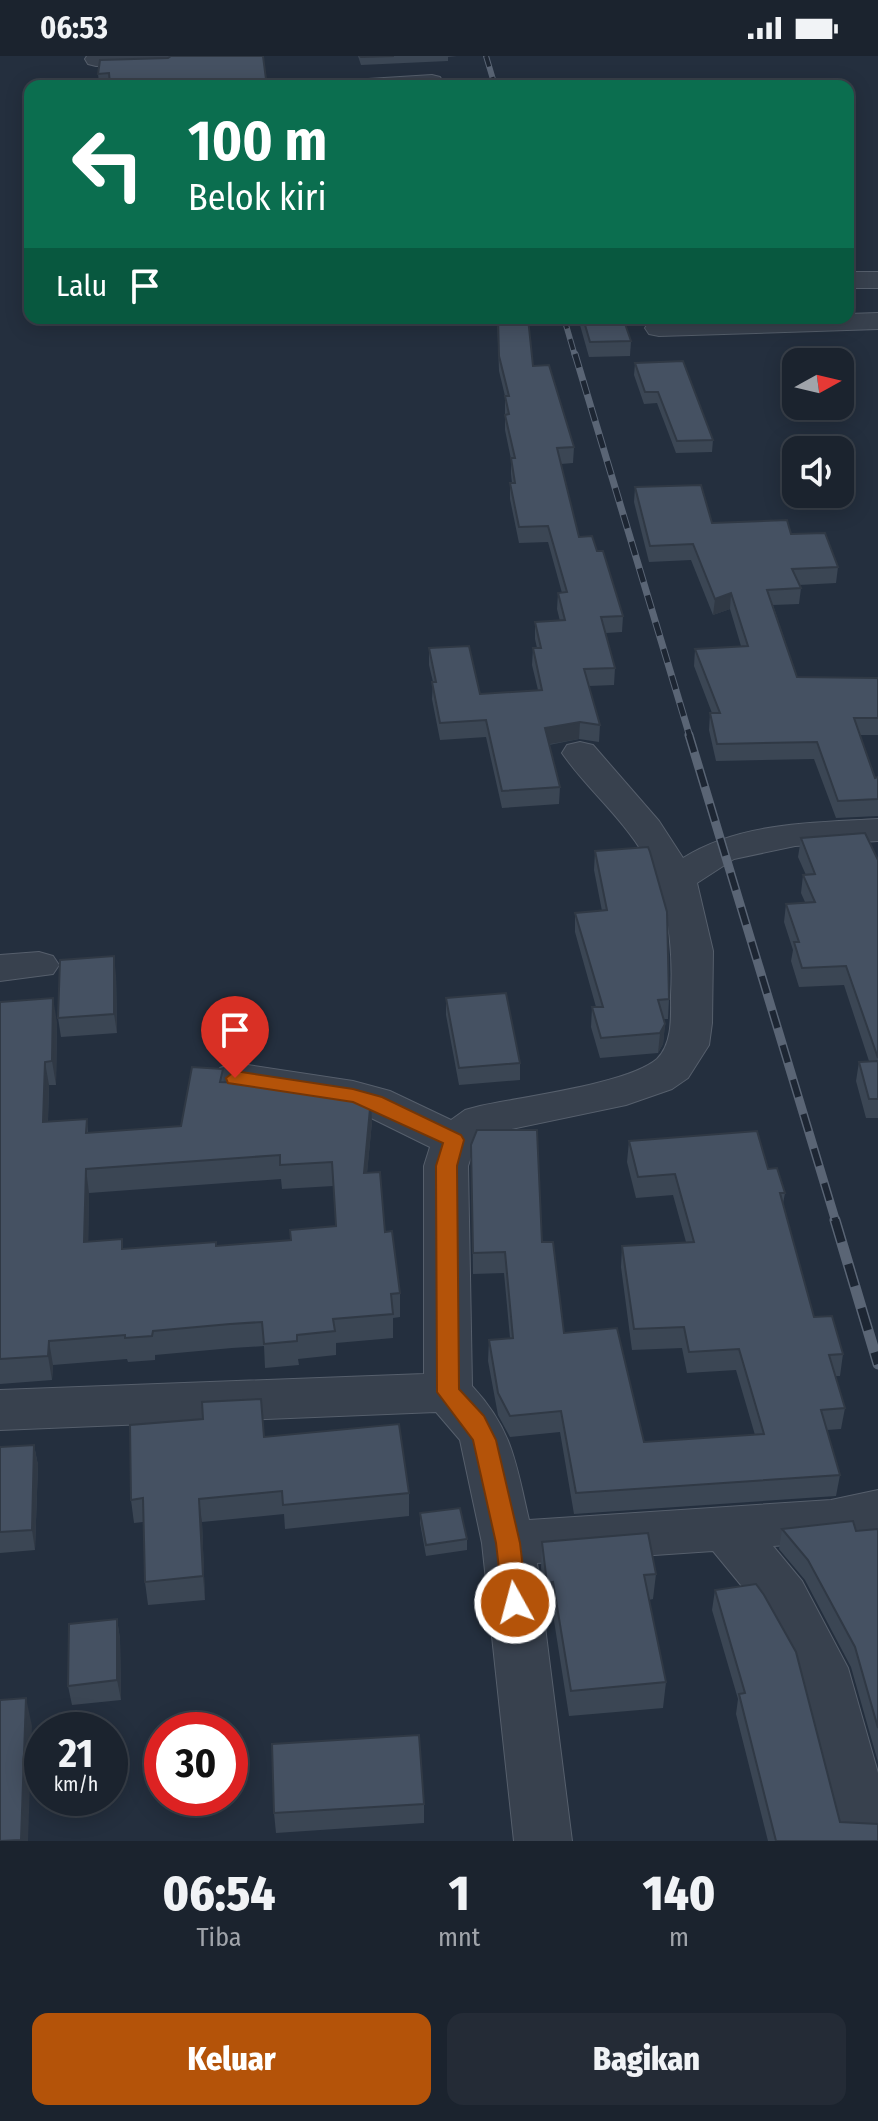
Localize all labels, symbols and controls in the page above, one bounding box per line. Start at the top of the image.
text: 06:53 [40,10,108,46]
text: 100 m [188,108,327,175]
icon: left [56,112,160,216]
text: Belok kiri [188,176,326,220]
icon: arrive [123,264,167,308]
text: Lalu [56,268,107,304]
north arrow [782,348,854,420]
map controls [782,348,854,508]
button: sound [782,436,854,508]
pin [201,996,269,1078]
icon: arrive [213,1008,257,1052]
position arrow [473,1561,557,1645]
speed limit sign: 30 [144,1712,248,1816]
text: 21 [59,1730,93,1778]
text: km/h [54,1772,98,1796]
text: 06:54 [163,1865,275,1923]
text: 1 [449,1865,470,1923]
text: 140 [643,1865,715,1923]
text: Tiba [197,1922,241,1953]
text: mnt [438,1922,480,1953]
text: m [669,1922,689,1953]
button: Keluar [32,2013,431,2105]
button: Bagikan [447,2013,846,2105]

